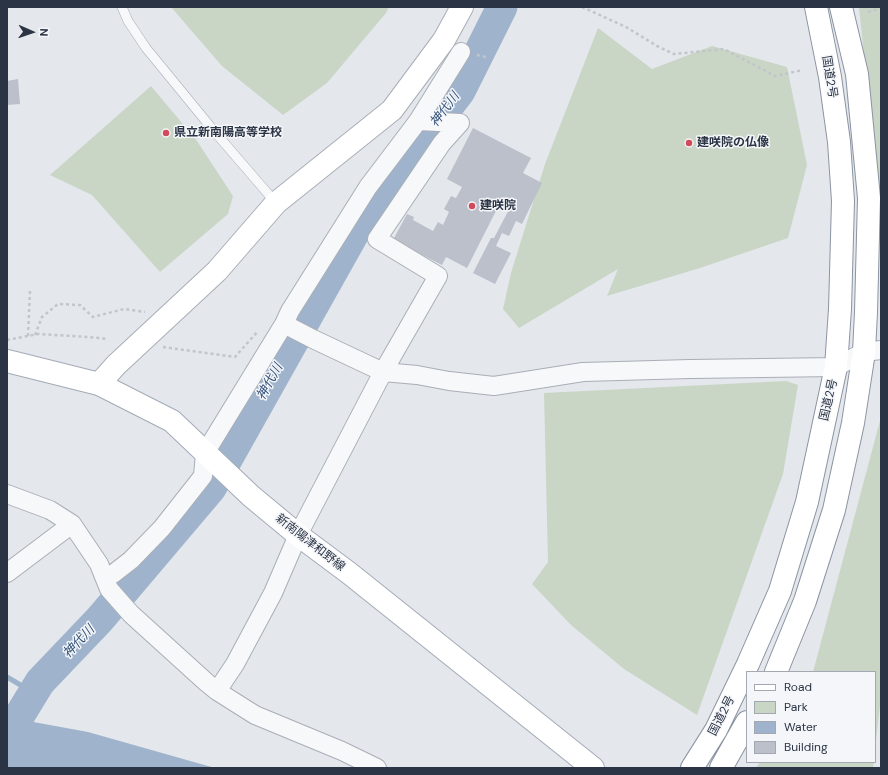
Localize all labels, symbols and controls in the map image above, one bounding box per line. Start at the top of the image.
north arrow [12,12,52,52]
text: N [37,28,51,37]
street label: 国道2号 [819,55,839,99]
water label: 神代川 [427,90,463,130]
place label: 県立新南陽高等学校 [174,126,282,140]
marker: 県立新南陽高等学校 [161,128,171,138]
place label: 建咲院の仏像 [697,136,769,150]
marker: 建咲院の仏像 [684,138,694,148]
place label: 建咲院 [480,199,516,213]
marker: 建咲院 [467,201,477,211]
water label: 神代川 [254,361,286,403]
street label: 国道2号 [817,377,841,423]
street label: 新南陽津和野線 [272,511,348,575]
water label: 神代川 [60,622,98,662]
legend [746,671,876,763]
text: Road [784,679,812,695]
street label: 国道2号 [706,694,738,738]
text: Park [784,699,808,715]
text: Water [784,719,817,735]
text: Building [784,739,828,755]

